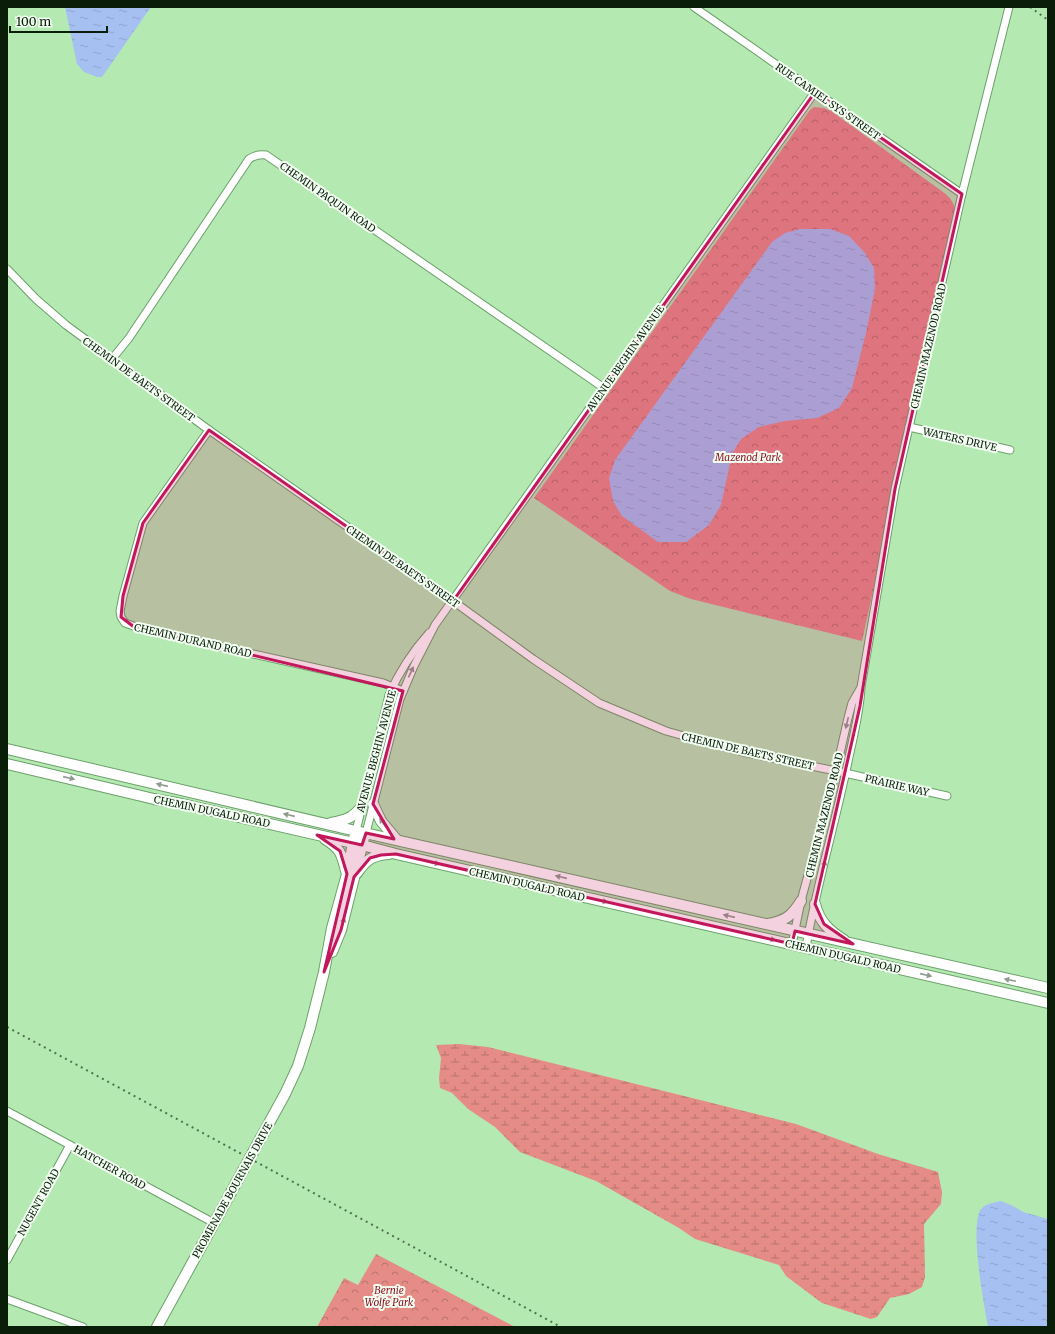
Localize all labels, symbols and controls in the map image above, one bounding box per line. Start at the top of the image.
scale bar [10,8,107,34]
text: 100 m [16,14,51,29]
street label: RUE CAMIEL SYS STREET [773,60,883,143]
street label: CHEMIN PAQUIN ROAD [277,159,379,236]
street label: CHEMIN MAZENOD ROAD [908,282,949,410]
street label: AVENUE BEGHIN AVENUE [583,302,667,415]
street label: CHEMIN DE BAETS STREET [80,334,197,425]
street label: WATERS DRIVE [921,424,999,454]
park label: Mazenod Park [714,451,781,464]
street label: CHEMIN DE BAETS STREET [343,522,462,611]
street label: CHEMIN DURAND ROAD [133,621,253,660]
one-way arrow [408,667,414,678]
street label: AVENUE BEGHIN AVENUE [354,688,399,815]
one-way arrow [843,717,849,729]
street label: CHEMIN DE BAETS STREET [680,730,815,773]
street label: CHEMIN MAZENOD ROAD [803,751,846,879]
street label: PRAIRIE WAY [863,772,931,799]
one-way arrow [64,775,76,781]
one-way arrow [156,782,168,788]
street label: CHEMIN DUGALD ROAD [153,793,272,830]
one-way arrow [283,811,295,817]
one-way arrow [379,817,387,828]
one-way arrow [428,860,441,866]
one-way arrow [821,860,827,872]
street label: CHEMIN DUGALD ROAD [468,865,587,904]
one-way arrow [555,874,567,880]
one-way arrow [596,898,608,904]
one-way arrow [722,912,735,918]
one-way arrow [340,917,346,929]
one-way arrow [764,937,776,943]
street label: CHEMIN DUGALD ROAD [784,937,903,976]
one-way arrow [920,972,932,978]
one-way arrow [1004,976,1016,982]
street label: PROMENADE BOURNAIS DRIVE [190,1119,276,1260]
street label: HATCHER ROAD [72,1142,148,1193]
street label: NUGENT ROAD [15,1166,62,1238]
park label: Bernie Wolfe Park [365,1284,414,1309]

